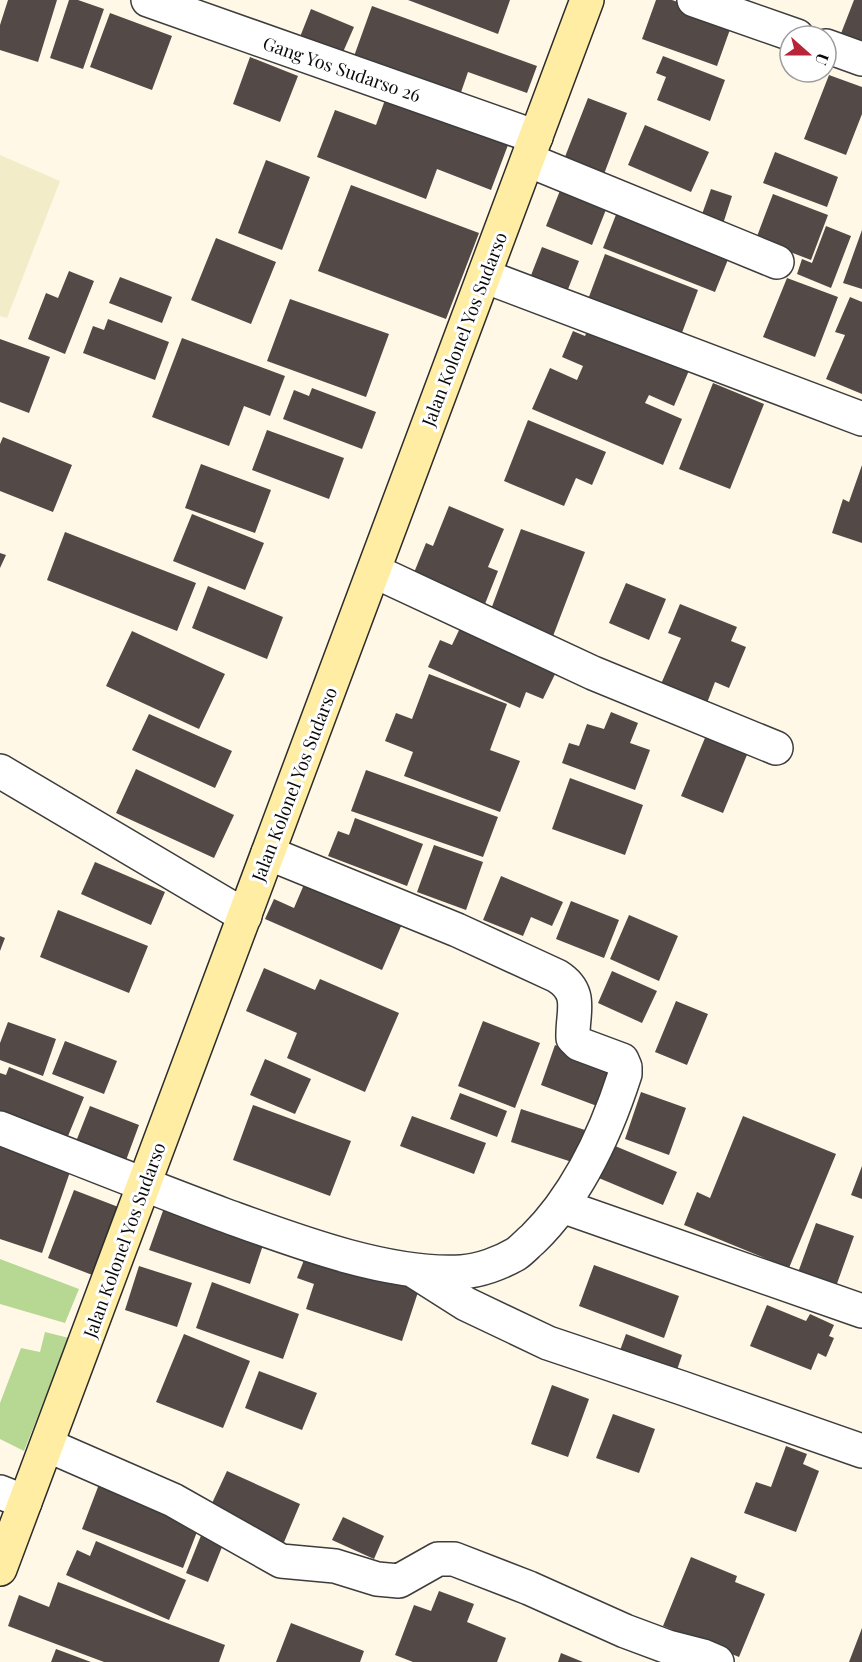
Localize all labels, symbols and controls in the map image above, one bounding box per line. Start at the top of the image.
north arrow [778,24,838,84]
street label: Gang Yos Sudarso 26 [260,31,424,107]
text: U [811,51,834,68]
street label: Jalan Kolonel Yos Sudarso [415,228,512,431]
street label: Jalan Kolonel Yos Sudarso [245,683,342,886]
street label: Jalan Kolonel Yos Sudarso [77,1139,171,1342]

